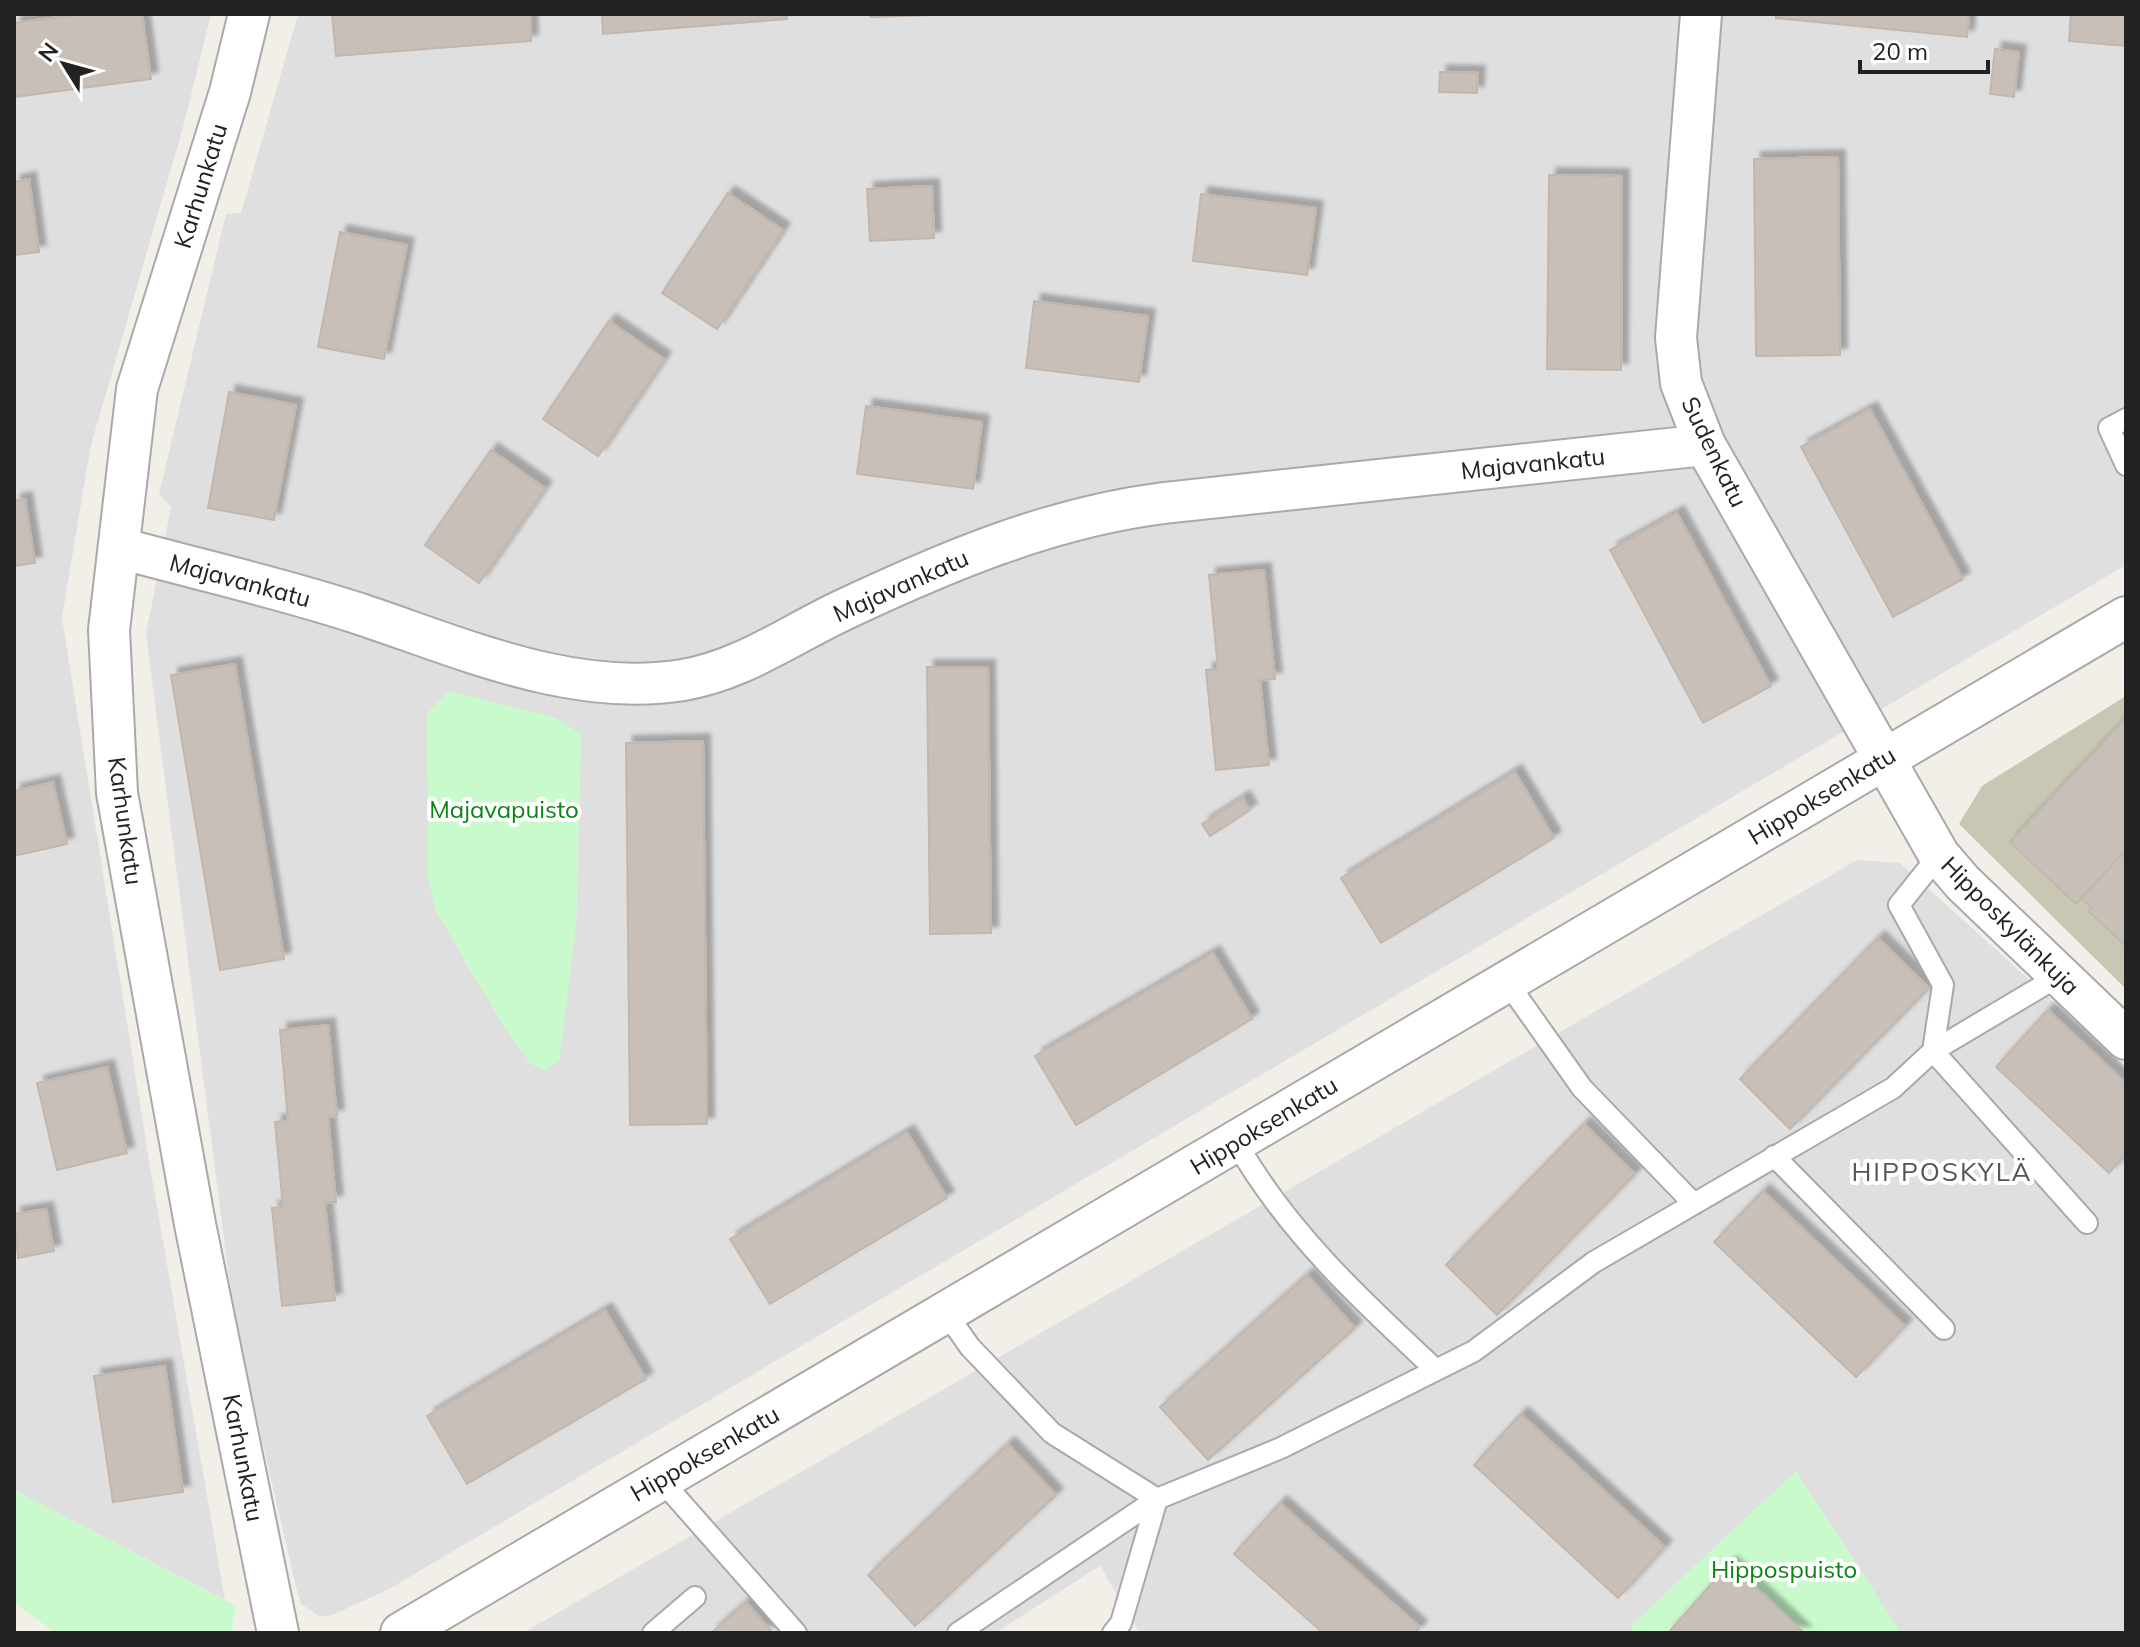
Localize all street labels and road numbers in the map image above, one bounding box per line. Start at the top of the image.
street label: Karhunkatu [167,120,233,252]
street label: Sudenkatu [1675,391,1755,512]
street label: Majavankatu [1459,441,1606,485]
street label: Majavankatu [828,542,973,628]
street label: Majavankatu [166,547,314,613]
street label: Hippoksenkatu [1742,739,1901,851]
street label: Karhunkatu [102,755,150,887]
street label: Hipposkylänkuja [1935,850,2086,1001]
street label: Hippoksenkatu [1184,1069,1343,1181]
street label: Karhunkatu [217,1392,271,1524]
street label: Hippoksenkatu [625,1398,784,1508]

